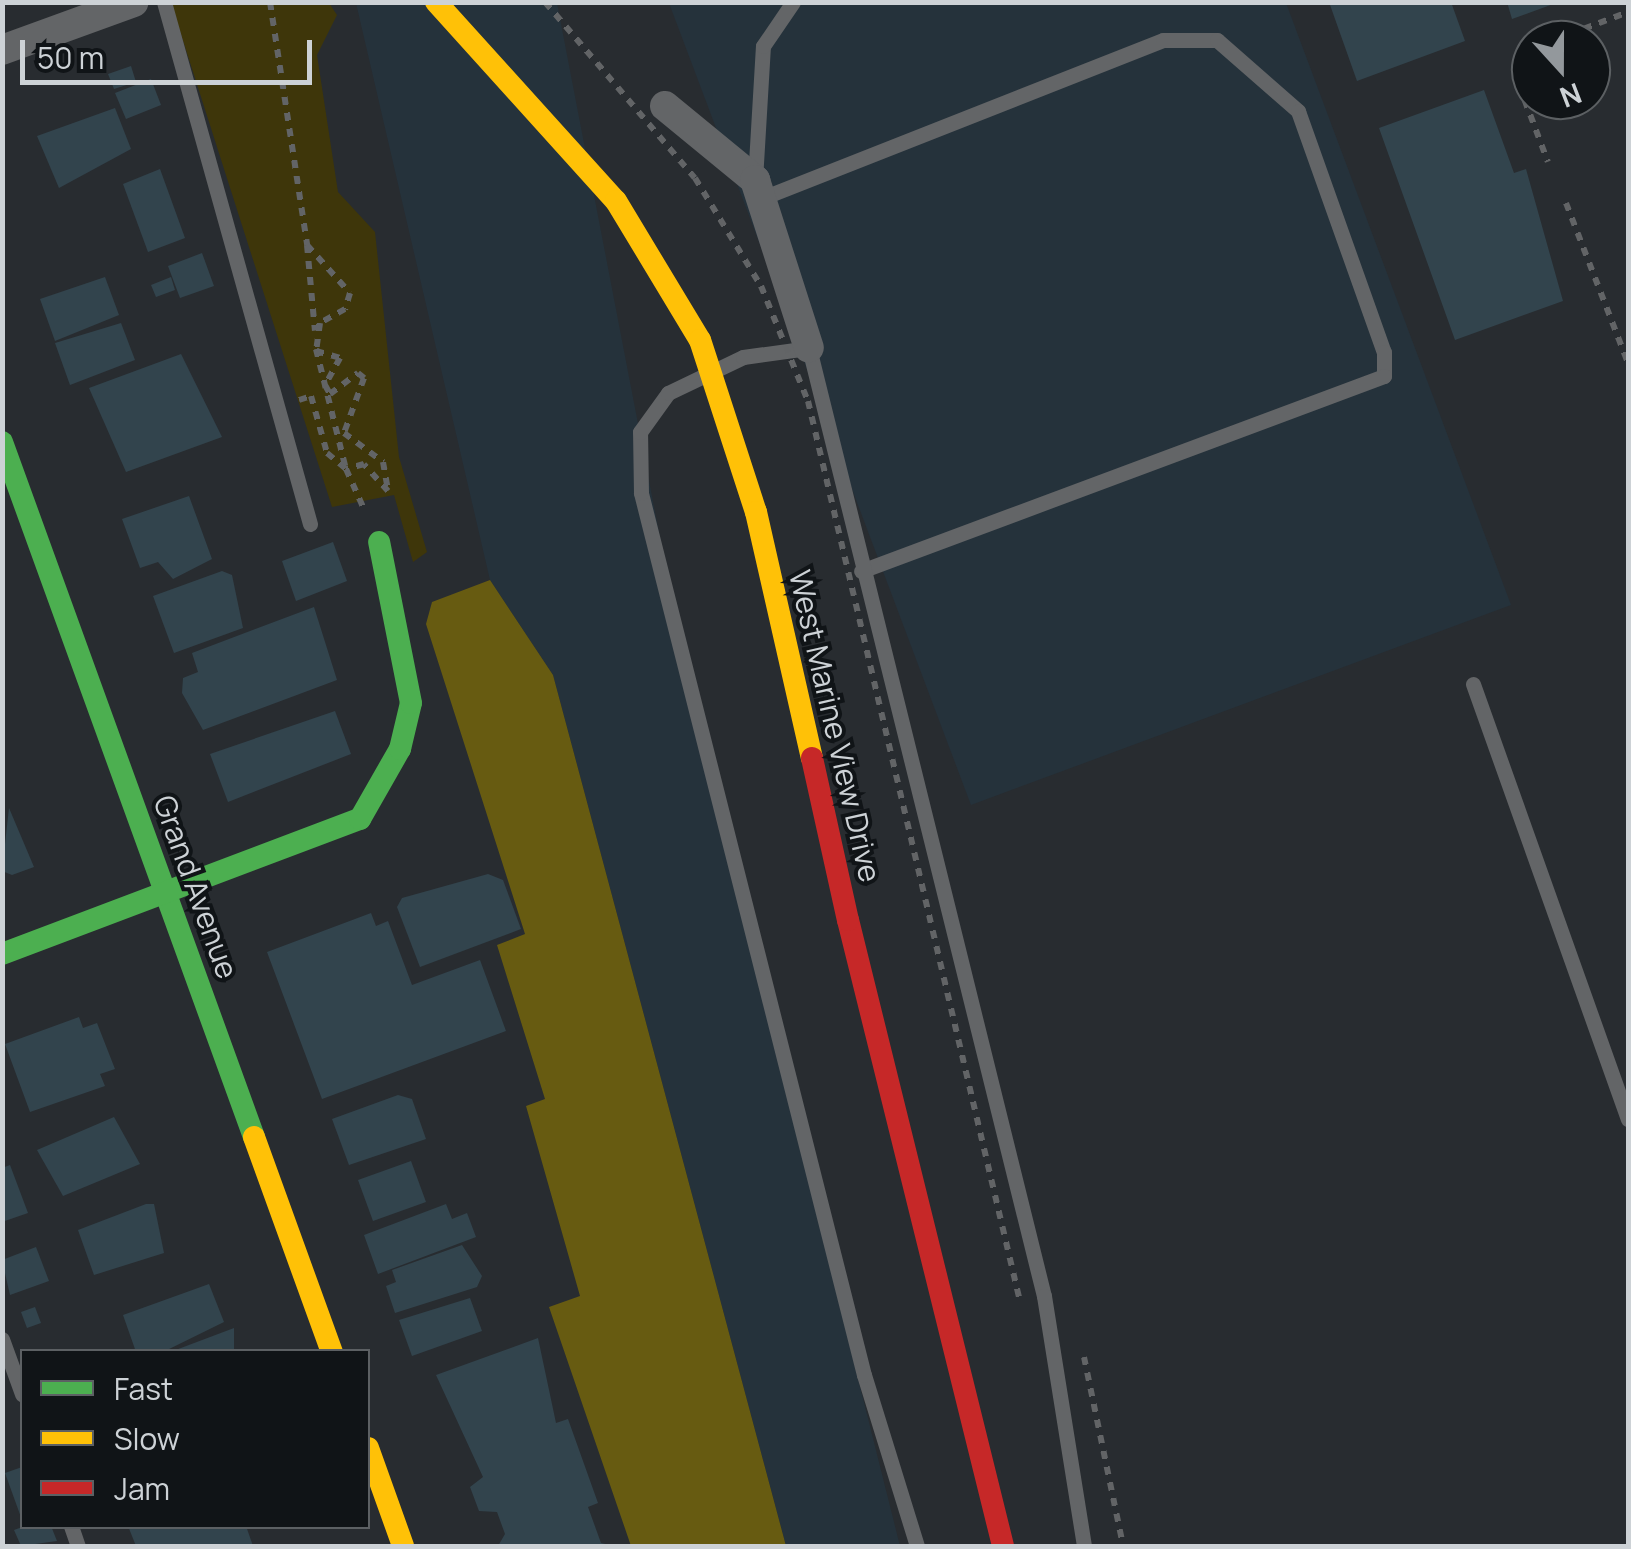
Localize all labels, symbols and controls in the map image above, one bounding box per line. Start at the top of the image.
scale bar [25,20,318,82]
north arrow [1511,20,1611,120]
text: 50 m [37,37,104,78]
text: N [1555,75,1587,117]
street label: West Marine View Drive [782,566,888,886]
street label: Grand Avenue [146,791,246,983]
legend [20,1349,370,1529]
text: Fast [114,1368,173,1409]
text: Slow [114,1418,180,1459]
text: Jam [114,1468,170,1509]

